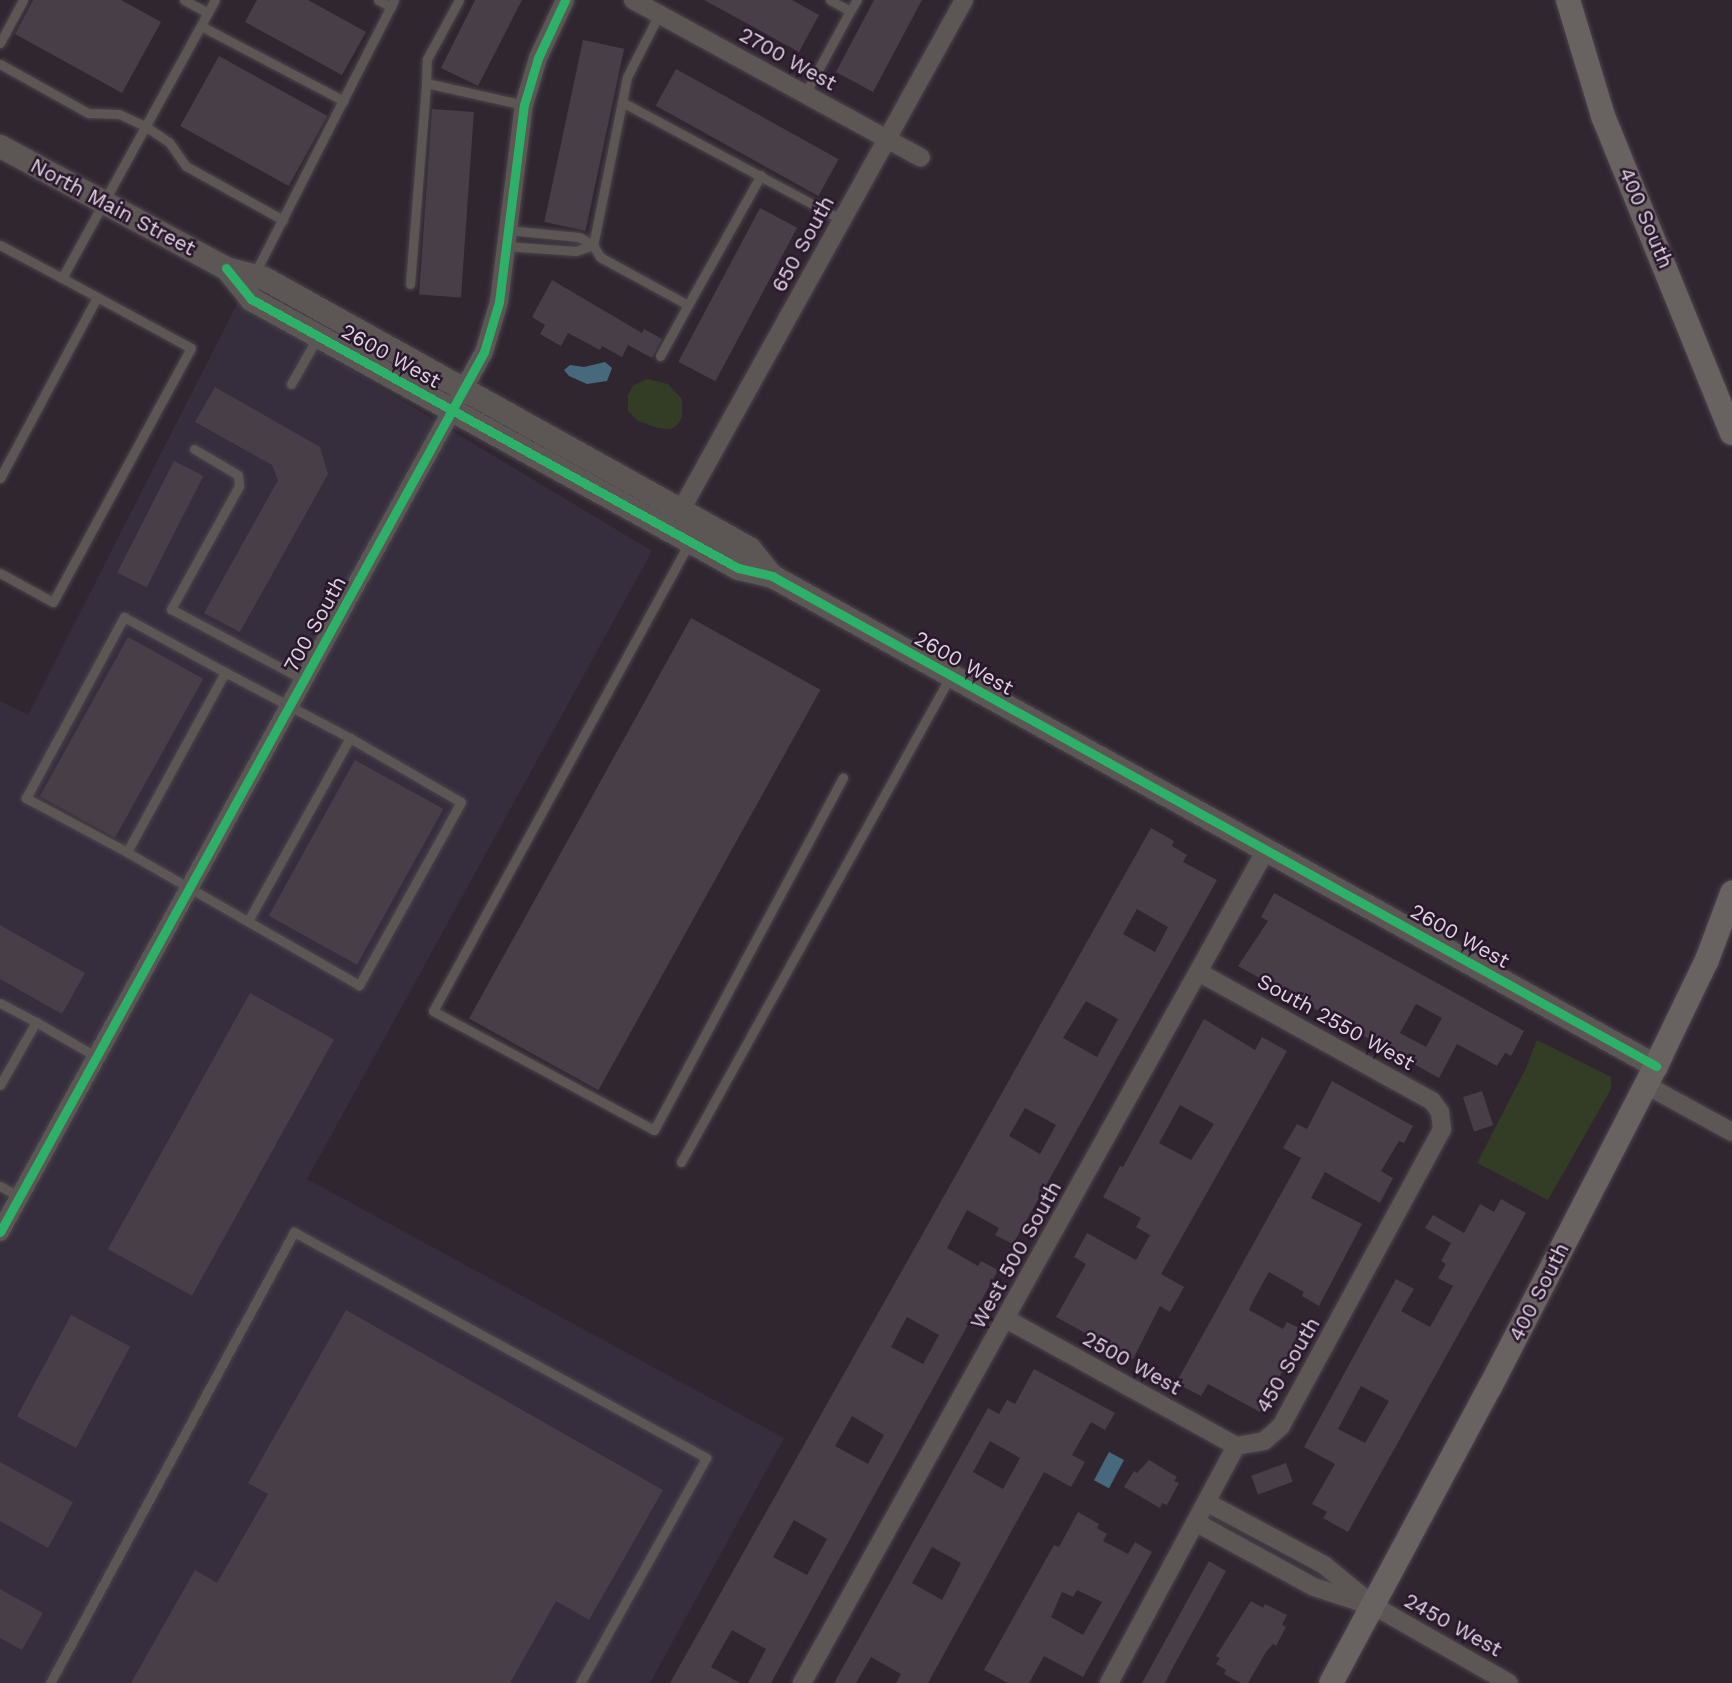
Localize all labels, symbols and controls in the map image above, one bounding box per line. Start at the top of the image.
street label: 2700 West [735,22,841,96]
street label: North Main Street [26,153,200,261]
street label: 400 South [1614,164,1678,272]
street label: 650 South [766,192,840,296]
street label: 2600 West [337,318,445,394]
street label: 700 South [278,572,352,676]
street label: 2600 West [910,625,1018,701]
street label: 2600 West [1406,898,1514,974]
street label: South 2550 West [1253,968,1419,1076]
street label: West 500 South [965,1177,1067,1333]
street label: 400 South [1504,1239,1574,1345]
street label: 450 South [1251,1313,1325,1417]
street label: 2500 West [1078,1326,1186,1400]
street label: 2450 West [1400,1588,1506,1662]

